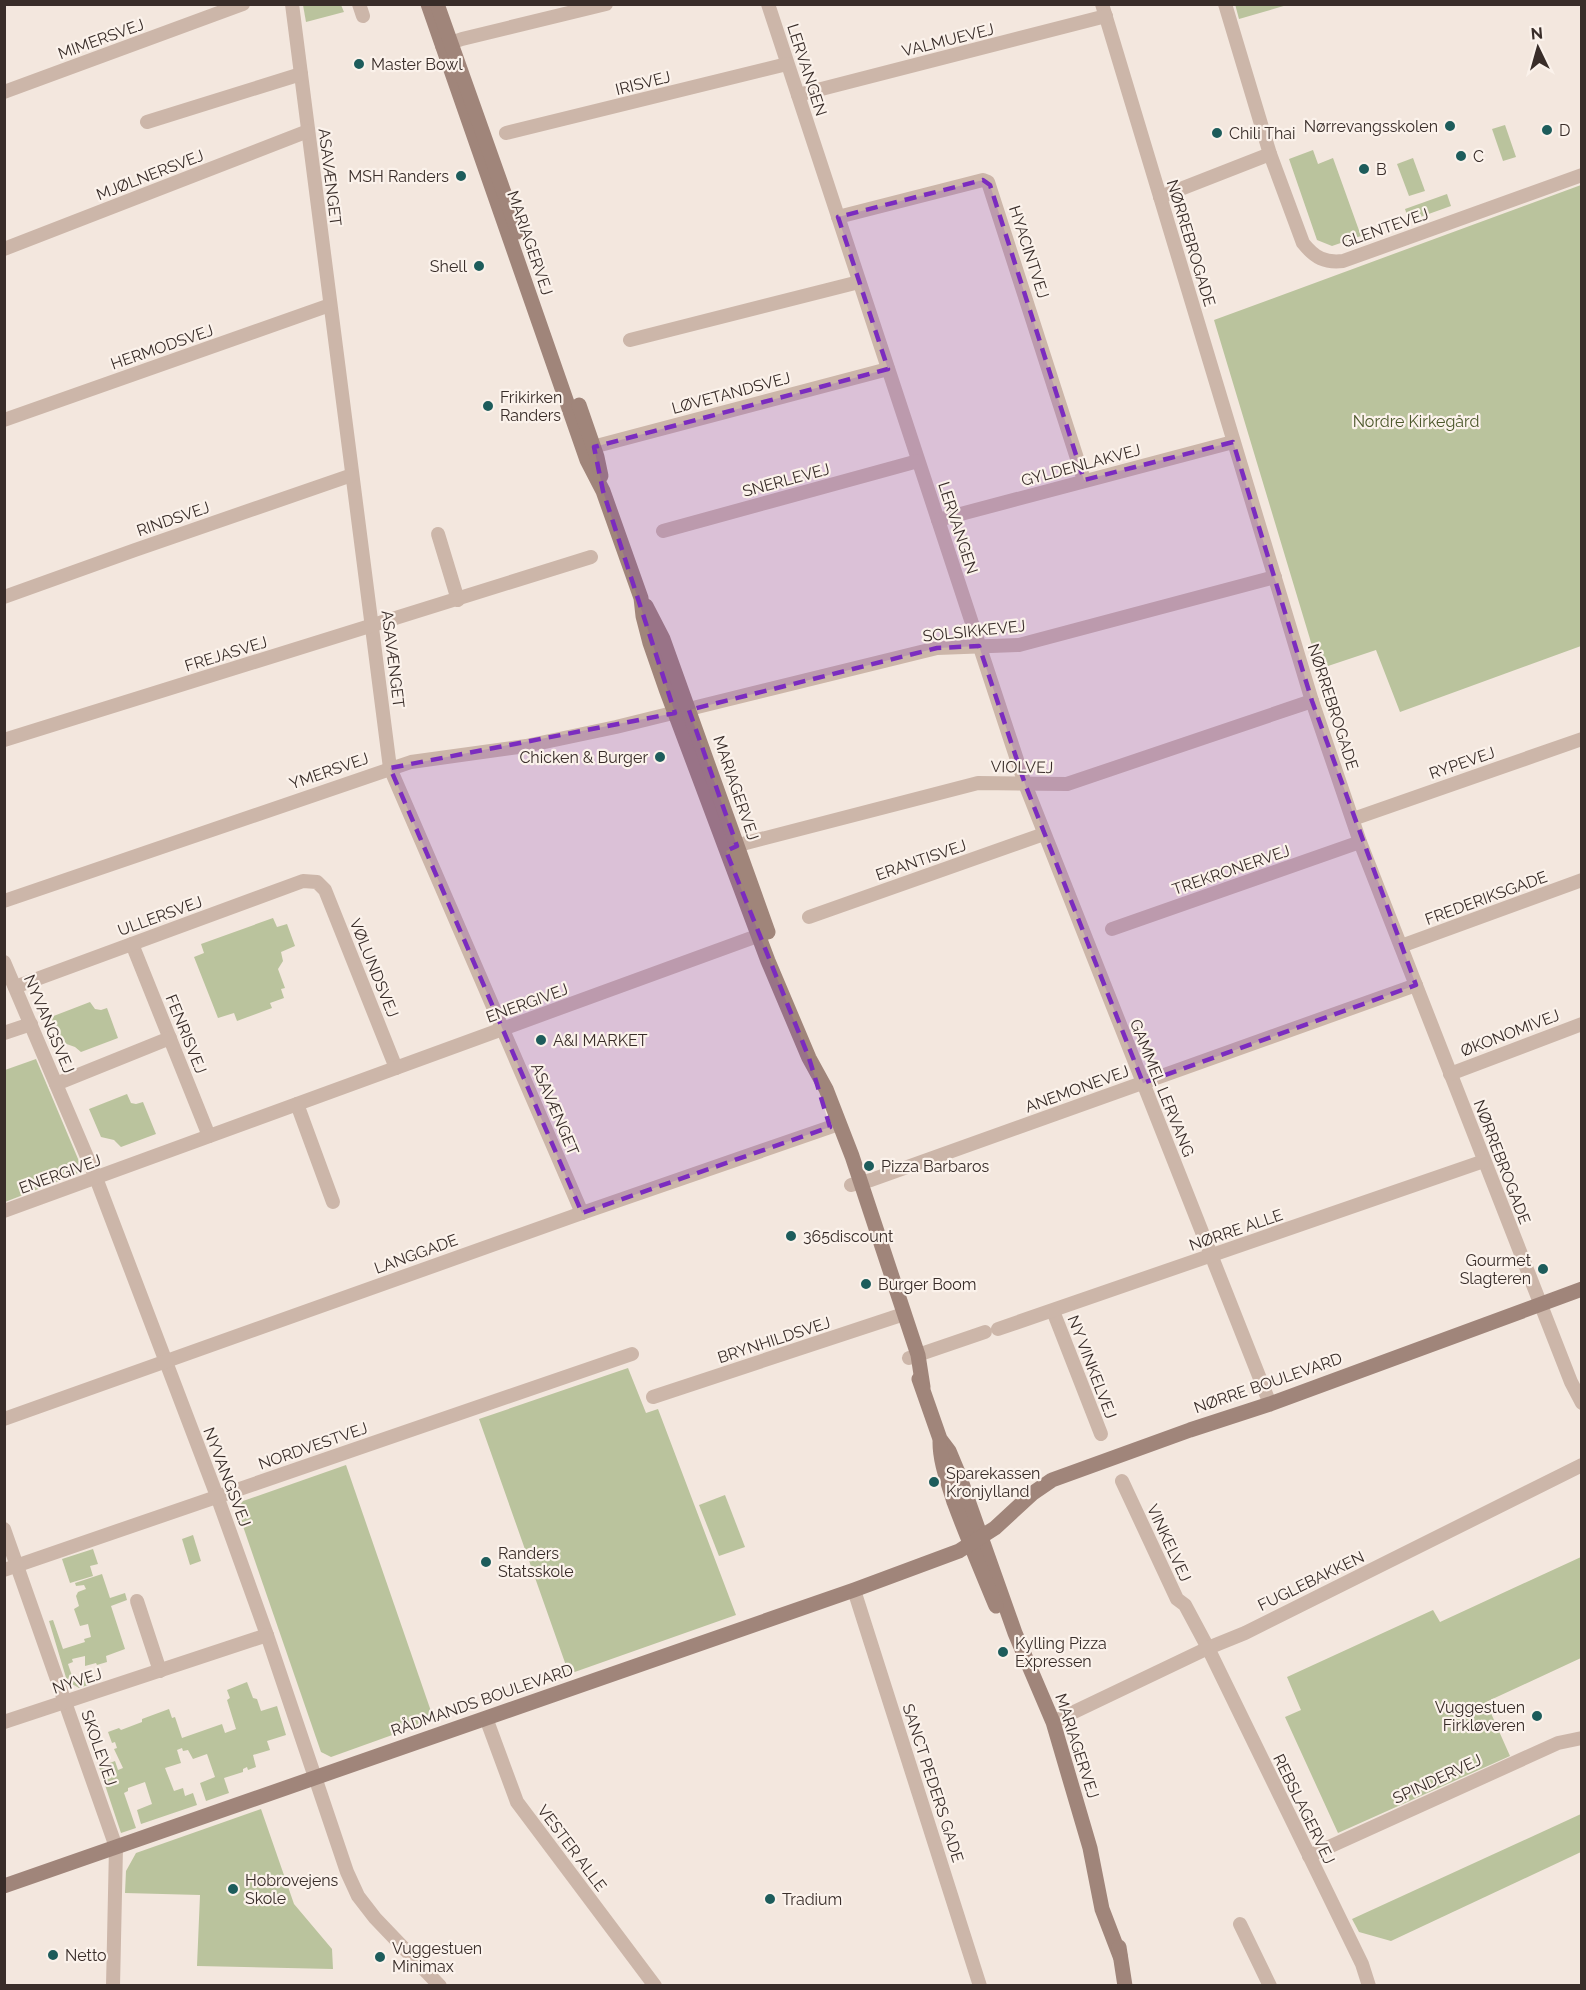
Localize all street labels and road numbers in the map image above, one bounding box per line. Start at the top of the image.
street label: MIMERSVEJ [55,15,147,63]
street label: VALMUEVEJ [900,19,996,61]
street label: LERVANGEN [783,21,831,119]
street label: IRISVEJ [613,67,673,99]
street label: ASAVÆNGET [315,127,345,227]
street label: MJØLNERSVEJ [94,146,206,204]
street label: NØRREBROGADE [1163,177,1219,309]
street label: MARIAGERVEJ [503,188,557,298]
street label: HYACINTVEJ [1005,203,1053,301]
street label: GLENTEVEJ [1339,204,1431,252]
street label: HERMODSVEJ [108,321,216,373]
street label: LØVETANDSVEJ [670,368,792,418]
street label: GYLDENLAKVEJ [1019,440,1143,490]
street label: SNERLEVEJ [740,459,832,501]
street label: LERVANGEN [934,479,982,577]
street label: RINDSVEJ [134,498,212,540]
street label: ASAVÆNGET [378,609,408,709]
street label: SOLSIKKEVEJ [922,616,1026,646]
street label: FREJASVEJ [182,632,270,676]
street label: NØRREBROGADE [1304,641,1362,773]
street label: MARIAGERVEJ [709,733,763,843]
street label: RYPEVEJ [1427,743,1497,783]
street label: YMERSVEJ [287,749,371,793]
street label: VIOLVEJ [990,757,1054,777]
street label: ERANTISVEJ [873,836,969,884]
street label: TREKRONERVEJ [1170,841,1292,899]
street label: FREDERIKSGADE [1422,867,1550,929]
street label: ULLERSVEJ [115,892,205,940]
street label: VØLUNDSVEJ [346,916,402,1020]
street label: NYVANGSVEJ [20,972,78,1076]
street label: ENERGIVEJ [483,979,571,1027]
street label: FENRISVEJ [162,992,210,1076]
street label: ØKONOMIVEJ [1458,1005,1562,1061]
street label: GAMMEL LERVANG [1126,1016,1198,1160]
street label: ASAVÆNGET [527,1060,583,1158]
street label: ANEMONEVEJ [1022,1061,1132,1117]
street label: NØRREBROGADE [1470,1097,1535,1227]
street label: ENERGIVEJ [16,1150,104,1198]
street label: NØRRE ALLE [1187,1205,1286,1255]
street label: LANGGADE [372,1230,461,1278]
street label: BRYNHILDSVEJ [715,1313,833,1367]
street label: NY VINKELVEJ [1064,1313,1120,1421]
street label: NØRRE BOULEVARD [1191,1349,1345,1417]
street label: NORDVESTVEJ [256,1418,370,1474]
street label: NYVANGSVEJ [199,1425,255,1529]
street label: VINKELVEJ [1143,1501,1195,1585]
street label: FUGLEBAKKEN [1255,1547,1367,1615]
street label: RÅDMANDS BOULEVARD [388,1659,576,1740]
street label: NYVEJ [50,1664,104,1698]
street label: MARIAGERVEJ [1051,1691,1103,1801]
street label: SANCT PEDERS GADE [898,1701,968,1865]
street label: SKOLEVEJ [77,1708,121,1788]
street label: SPINDERVEJ [1390,1750,1484,1808]
street label: REBSLAGERVEJ [1269,1751,1339,1867]
street label: VESTER ALLE [533,1801,611,1895]

